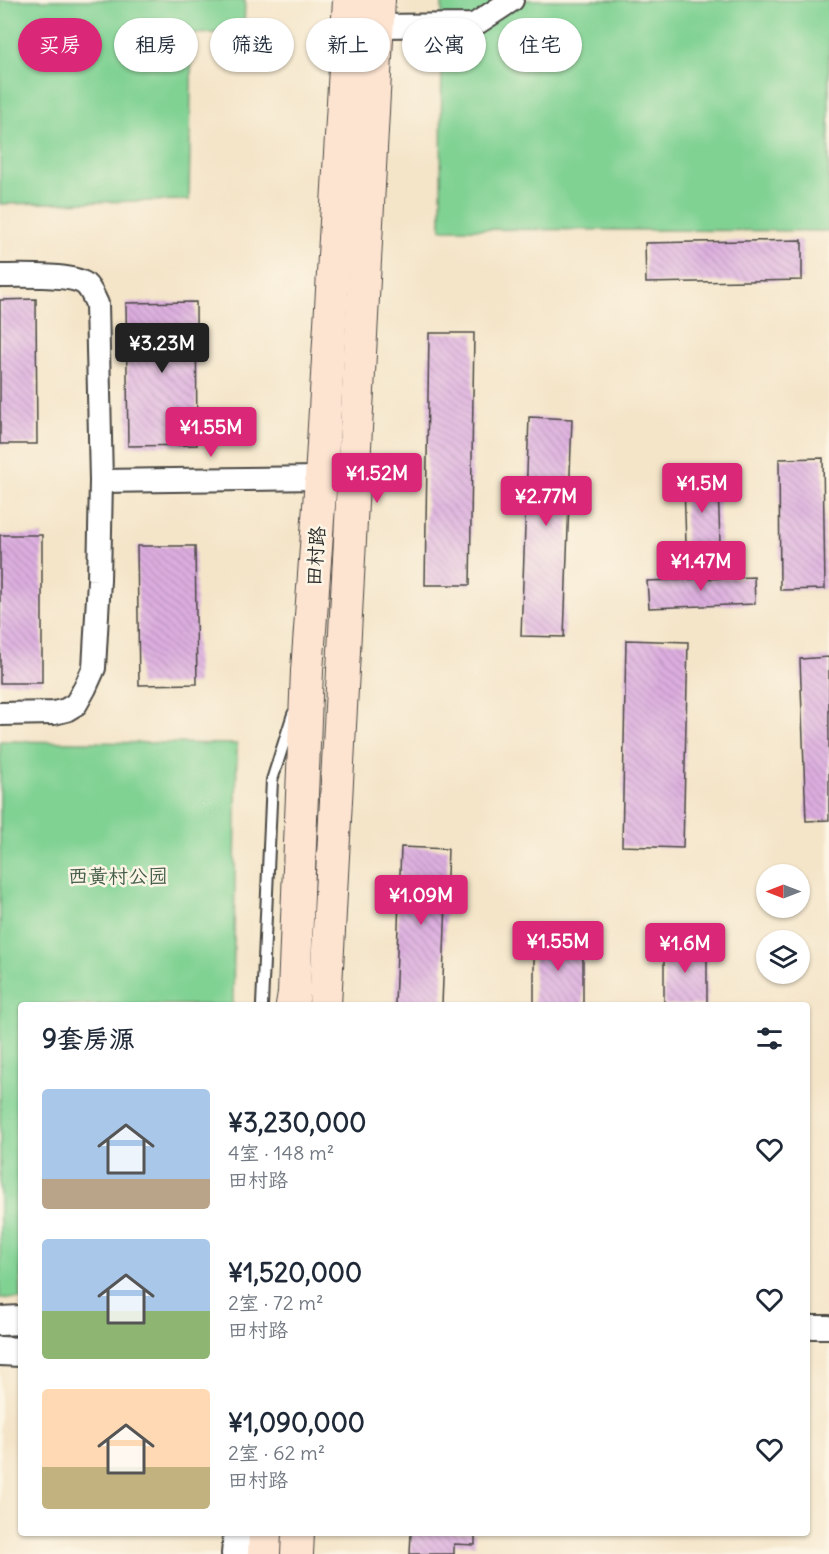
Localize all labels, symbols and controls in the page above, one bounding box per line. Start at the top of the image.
chip: 买房 [18,18,102,72]
chip: 租房 [114,18,198,72]
chip: 筛选 [210,18,294,72]
chip: 新上 [306,18,390,72]
chip: 公寓 [402,18,486,72]
chip: 住宅 [498,18,582,72]
pin: ¥3.23M [113,323,211,374]
text: ¥3.23M [129,330,195,355]
pin: ¥1.55M [162,407,260,458]
text: ¥1.55M [179,414,243,439]
pin: ¥1.52M [328,453,426,504]
text: ¥1.52M [346,460,408,485]
pin: ¥1.5M [660,463,744,514]
text: ¥1.5M [676,470,728,495]
pin: ¥2.77M [497,476,595,527]
text: ¥2.77M [515,483,577,508]
street label: 田村路 [300,524,330,587]
pin: ¥1.47M [652,541,750,592]
text: ¥1.47M [671,548,731,573]
park label: 西黄村公园 [68,863,168,888]
north arrow [756,864,810,918]
map controls [756,864,810,984]
pin: ¥1.09M [372,875,470,926]
text: ¥1.09M [389,882,453,907]
pin: ¥1.55M [509,921,607,972]
pin: ¥1.6M [643,923,727,974]
text: ¥1.55M [526,928,590,953]
text: ¥1.6M [659,930,711,955]
button: layers [756,930,810,984]
text: 9套房源 [42,1022,135,1055]
icon: filters [753,1022,786,1055]
text: ¥3,230,000 [228,1106,366,1139]
icon: home [90,1113,162,1185]
icon: heart [753,1133,786,1166]
text: 4室 · 148 m² [228,1140,334,1165]
text: 田村路 [228,1167,288,1192]
text: ¥1,520,000 [228,1256,362,1289]
icon: home [90,1263,162,1335]
icon: heart [753,1283,786,1316]
text: 2室 · 72 m² [228,1290,323,1315]
text: 田村路 [228,1317,288,1342]
text: ¥1,090,000 [228,1406,365,1439]
icon: home [90,1413,162,1485]
icon: heart [753,1433,786,1466]
text: 2室 · 62 m² [228,1440,325,1465]
text: 田村路 [228,1467,288,1492]

